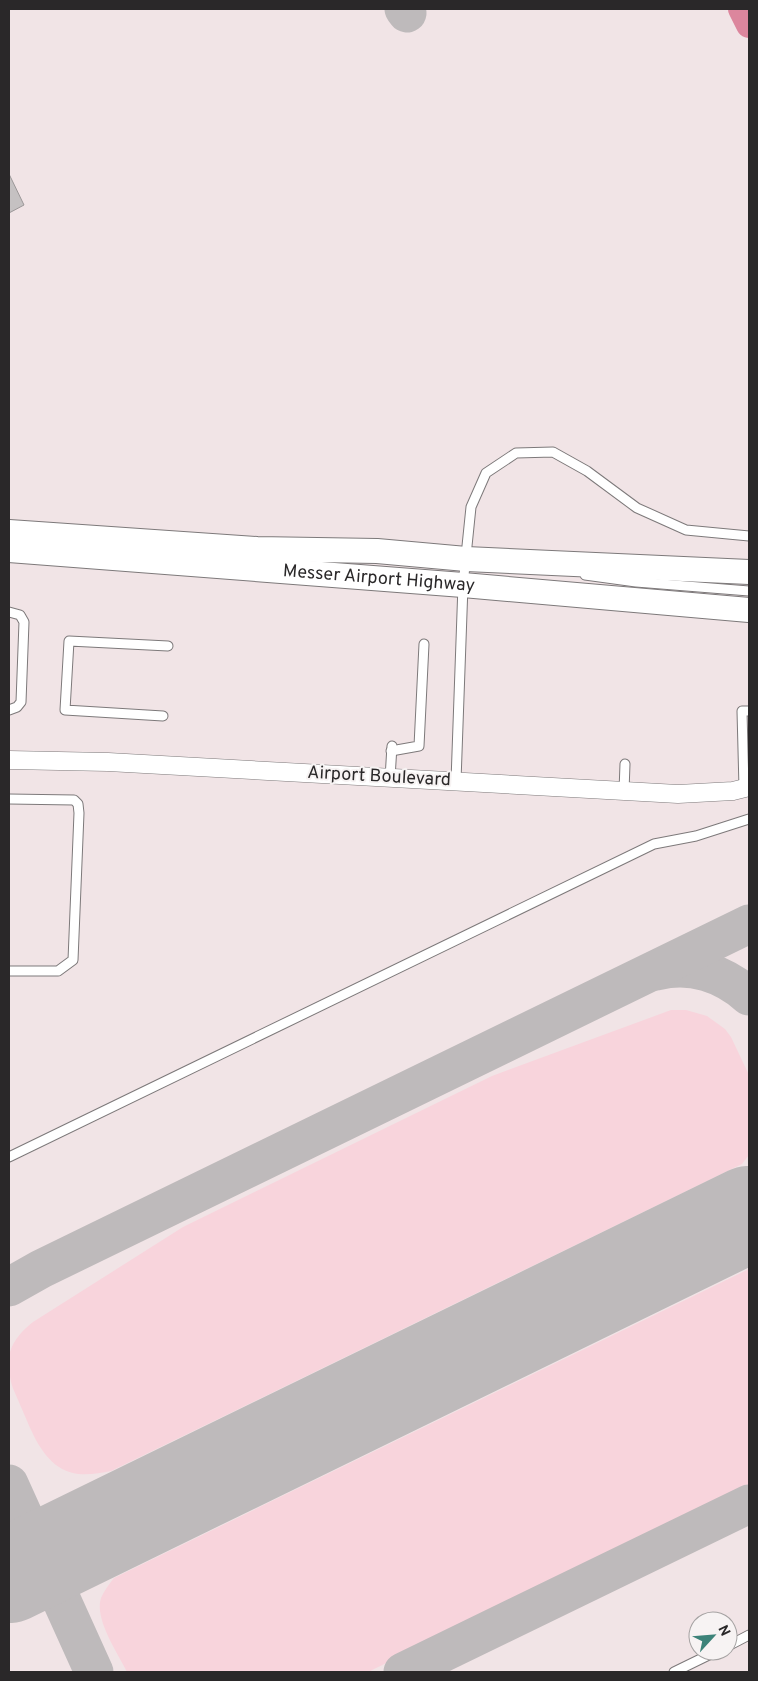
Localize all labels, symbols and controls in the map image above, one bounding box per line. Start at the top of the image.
street label: Messer Airport Highway [282,560,476,597]
street label: Airport Boulevard [307,762,451,792]
north arrow [688,1611,738,1661]
text: N [713,1623,733,1639]

